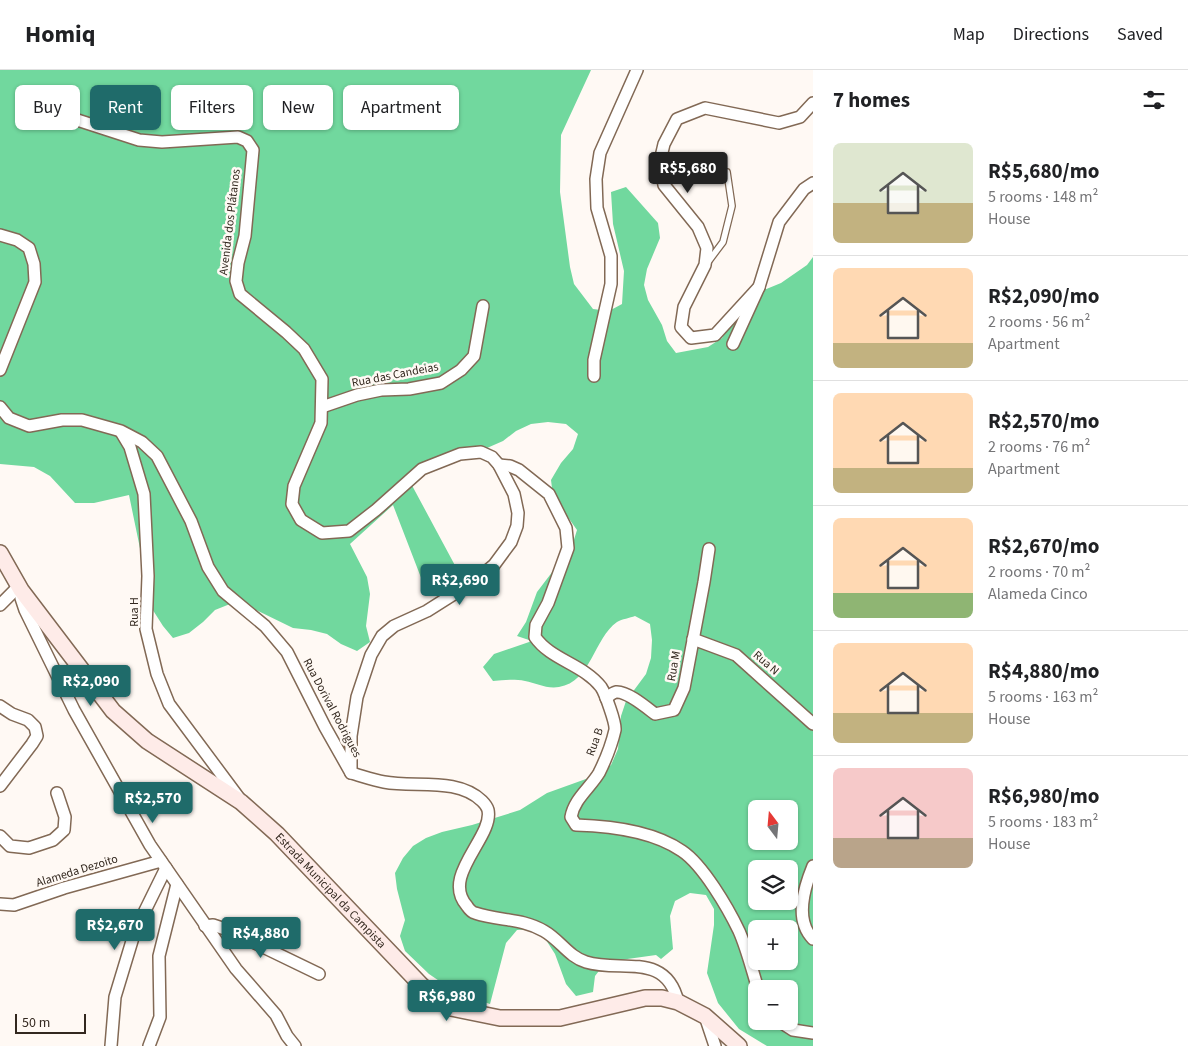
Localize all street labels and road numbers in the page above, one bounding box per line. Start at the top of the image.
street label: Avenida dos Plátanos [215,168,245,276]
street label: Rua das Candeias [350,358,440,392]
street label: Rua H [126,597,143,627]
street label: Rua N [749,647,783,679]
street label: Rua M [663,649,685,683]
street label: Rua Dorival Rodrigues [299,655,365,761]
street label: Rua B [582,726,608,758]
street label: Estrada Municipal da Campista [272,829,390,952]
street label: Alameda Dezoito [34,850,120,892]

